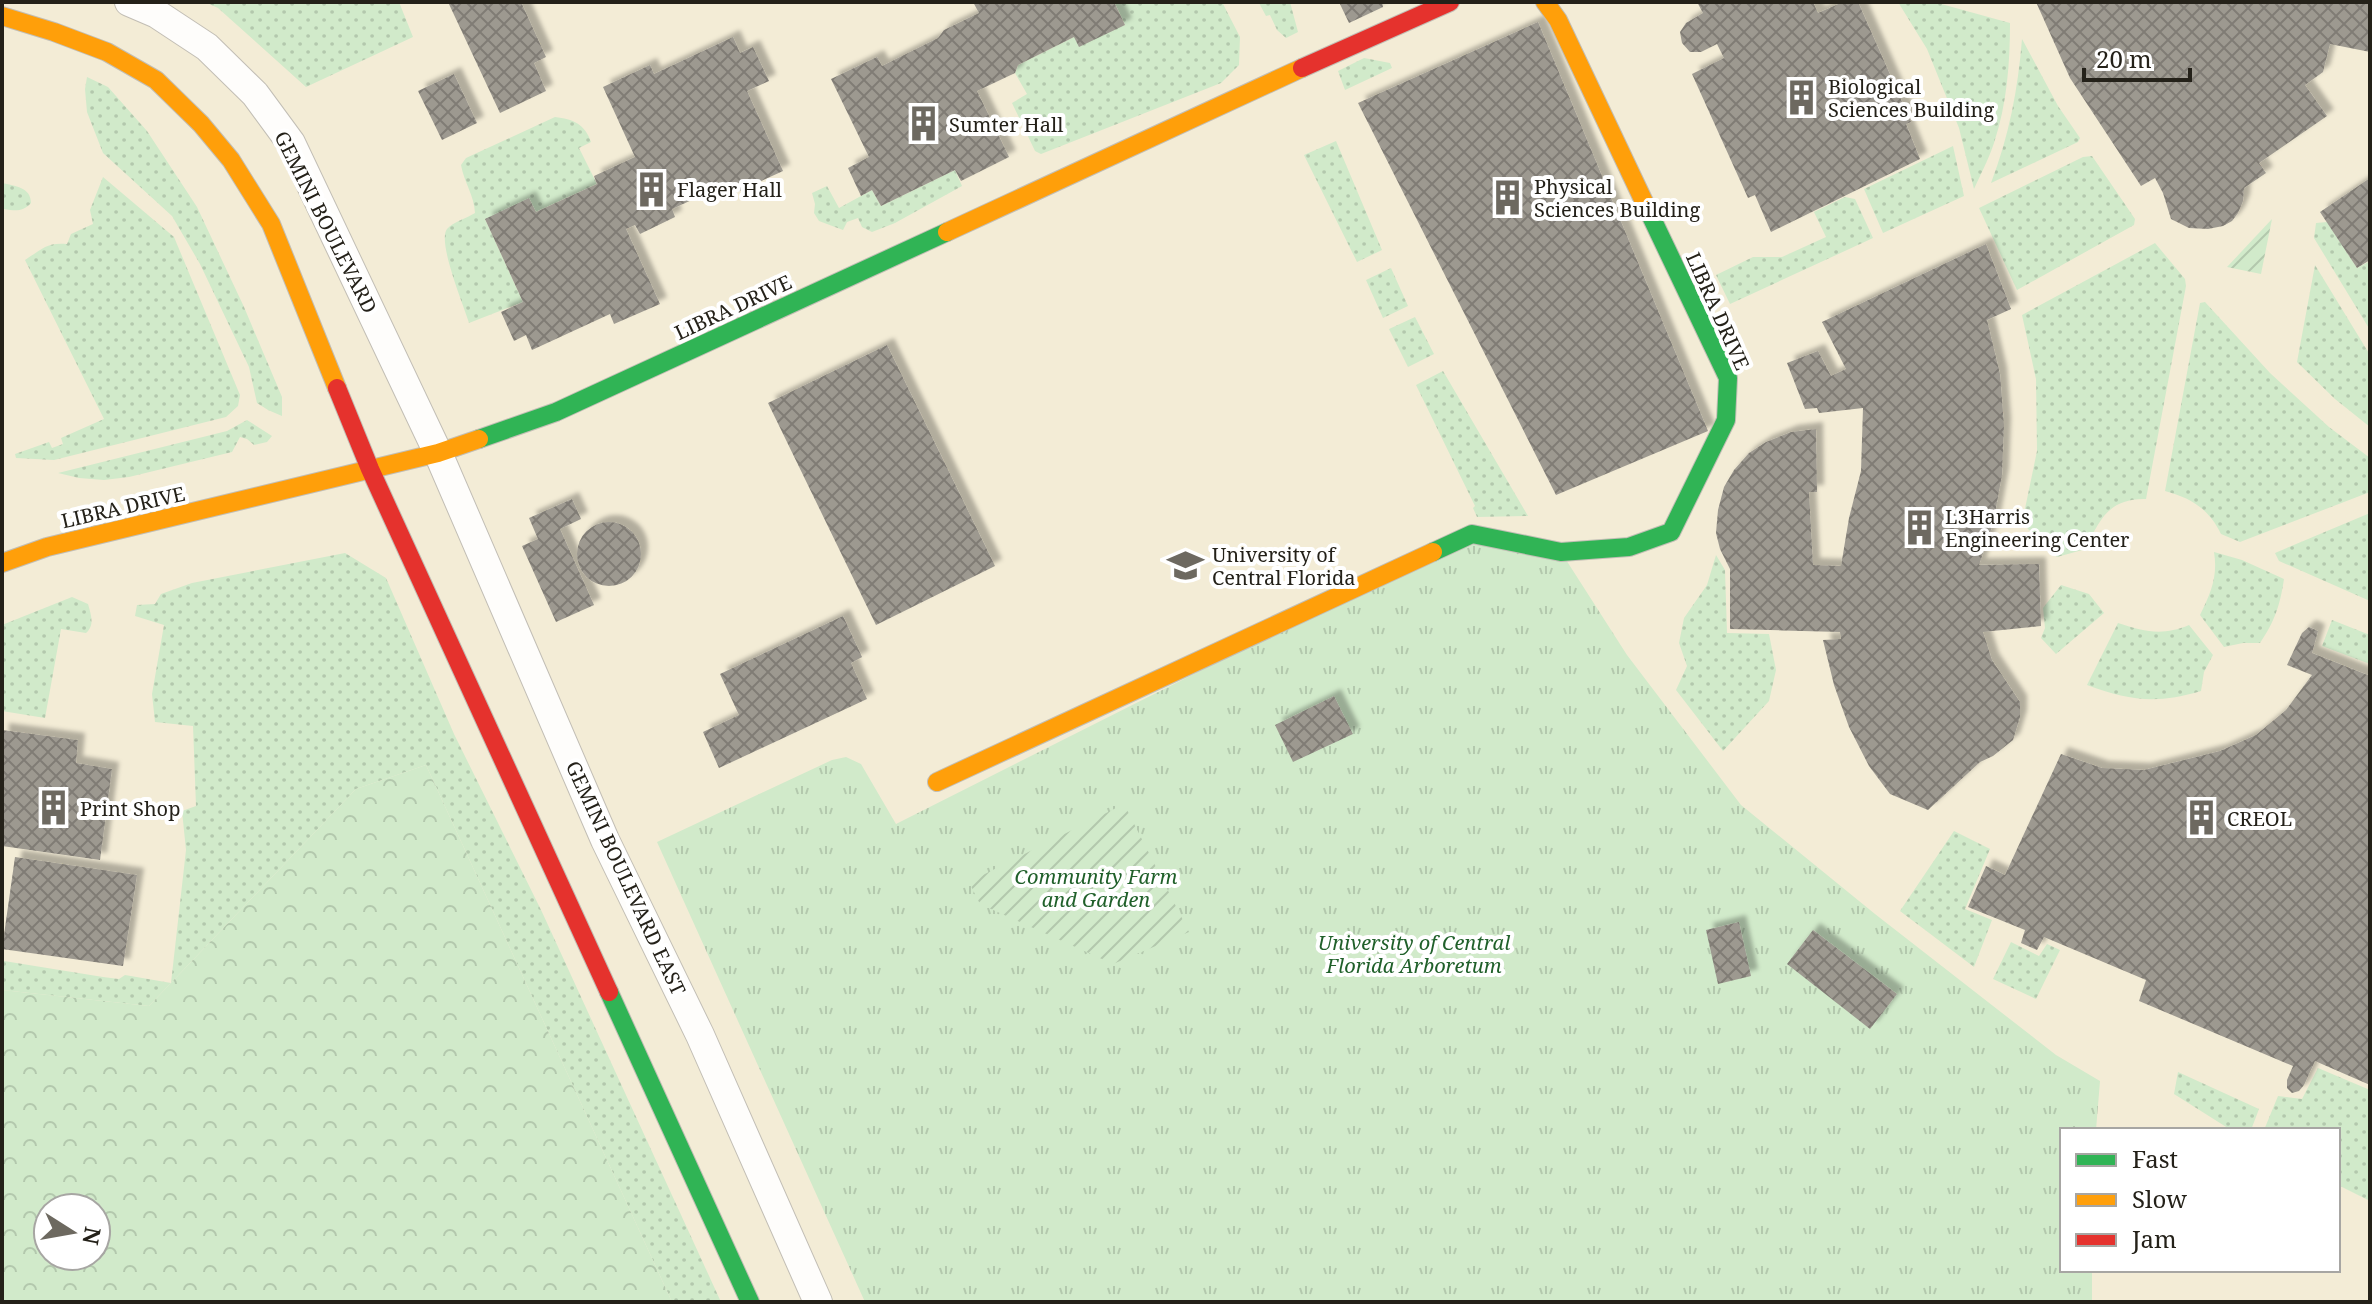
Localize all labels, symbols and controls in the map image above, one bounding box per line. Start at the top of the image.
scale bar [2084,32,2190,82]
text: 20 m [2096,42,2152,75]
place label: Biological Sciences Building [1828,73,1994,123]
building icon: Biological Sciences Building [1783,79,1821,117]
building icon: Sumter Hall [904,105,942,143]
place label: Sumter Hall [949,111,1063,138]
street label: GEMINI BOULEVARD [268,126,384,318]
building icon: Flager Hall [632,170,670,208]
place label: Physical Sciences Building [1534,173,1700,223]
place label: Flager Hall [677,176,782,203]
building icon: Physical Sciences Building [1489,179,1527,217]
street label: LIBRA DRIVE [1680,248,1756,374]
street label: LIBRA DRIVE [670,268,796,346]
street label: LIBRA DRIVE [58,480,188,534]
place label: L3Harris Engineering Center [1945,503,2130,553]
building icon: L3Harris Engineering Center [1900,509,1938,547]
place label: University of Central Florida [1212,541,1356,591]
school or university icon: University of Central Florida [1167,547,1205,585]
street label: GEMINI BOULEVARD EAST [560,756,692,1000]
building icon: Print Shop [35,789,73,827]
place label: Print Shop [80,795,180,822]
building icon: CREOL [2182,799,2220,837]
place label: CREOL [2227,805,2292,832]
park label: Community Farm and Garden [1015,863,1178,913]
park label: University of Central Florida Arboretum [1318,929,1510,979]
legend [2060,1128,2340,1272]
text: Fast [2132,1142,2178,1175]
text: Slow [2132,1182,2187,1215]
north arrow [32,1192,112,1272]
text: Jam [2131,1222,2177,1255]
text: N [76,1225,109,1247]

